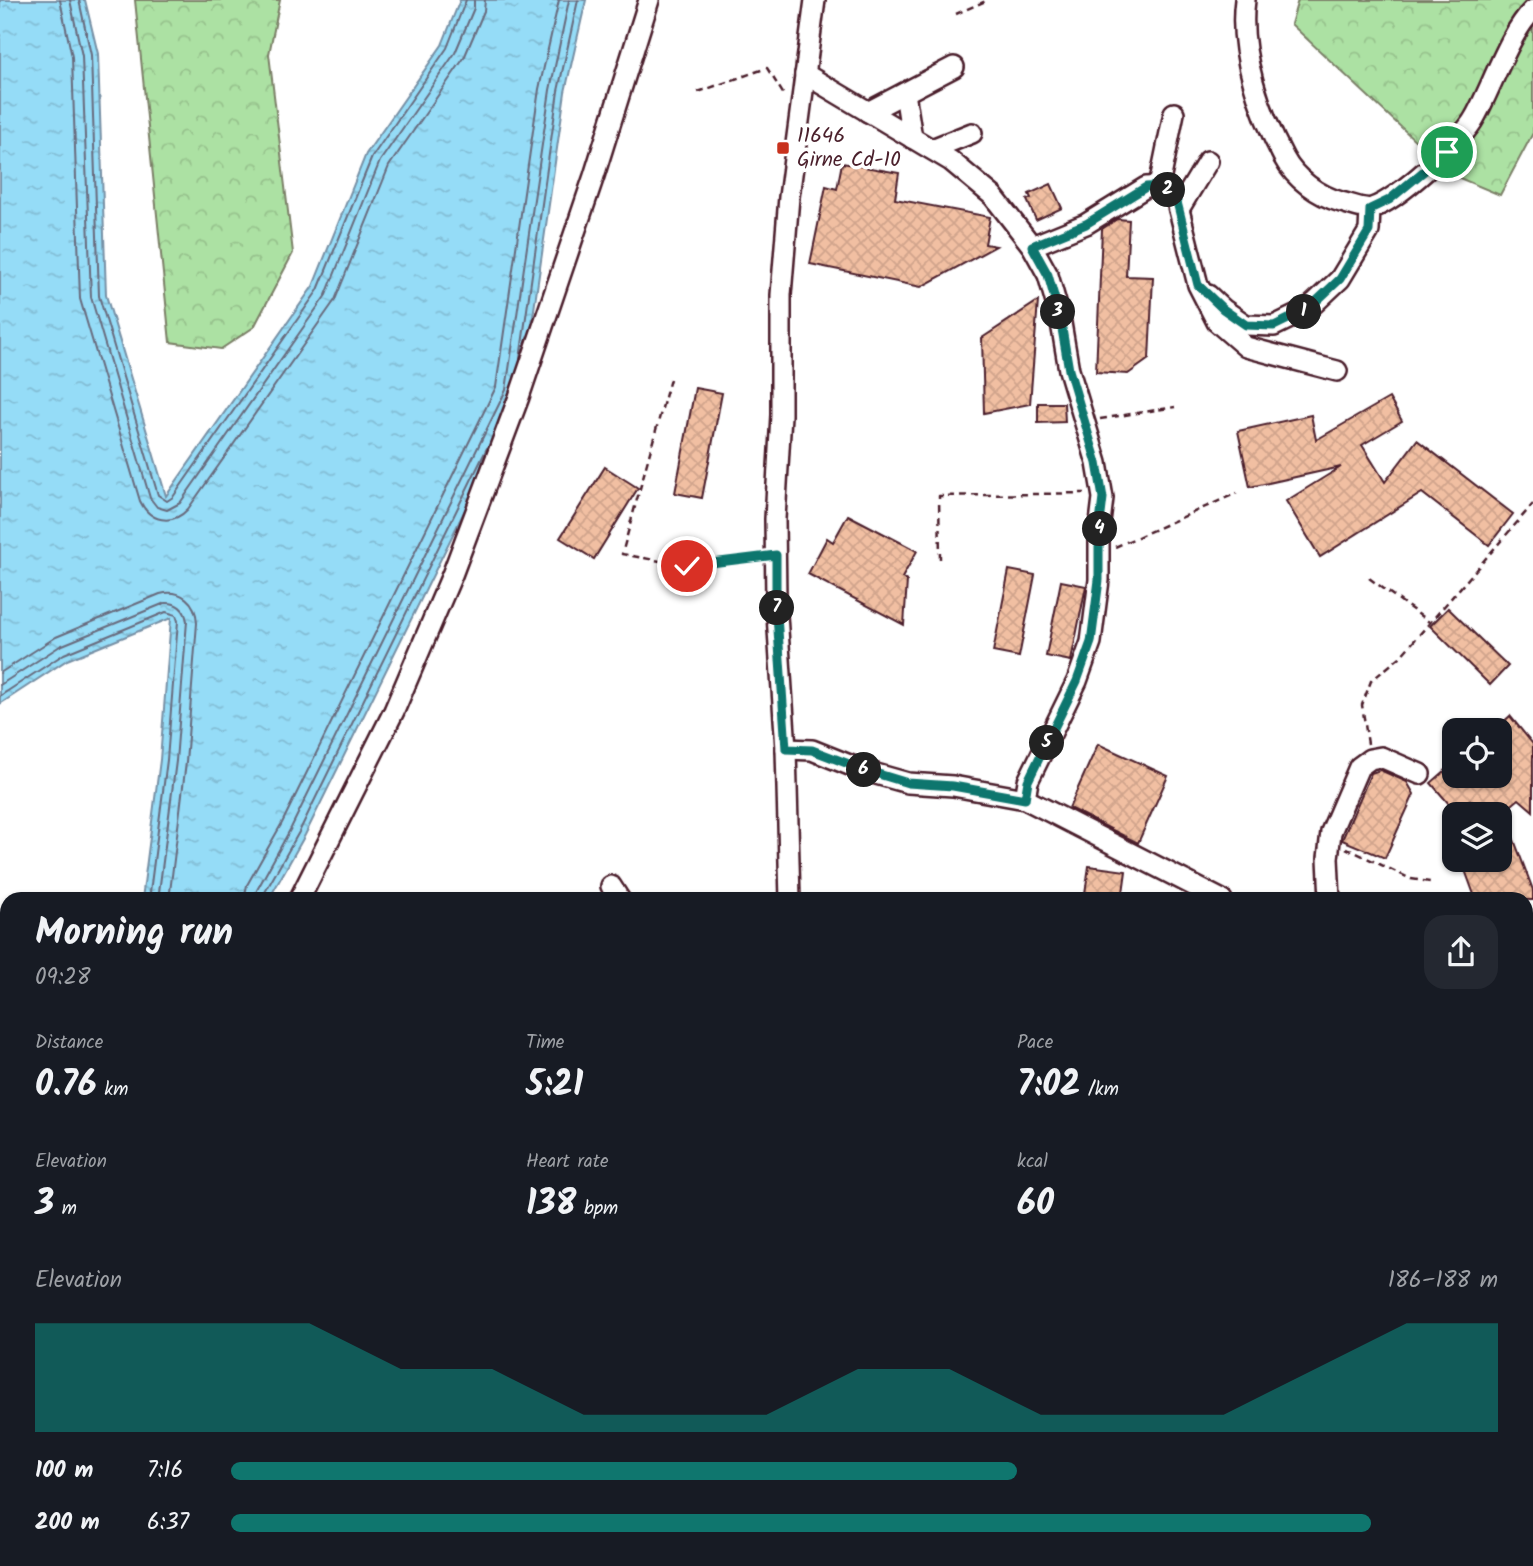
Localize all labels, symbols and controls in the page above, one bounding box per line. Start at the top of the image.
place label: 11646 Girne Cd-10 [797,120,901,177]
pin [1417,122,1477,182]
icon: arrive [1428,133,1466,171]
marker: 11646 Girne Cd-10 [775,140,791,156]
pin: 2 [1150,172,1186,208]
text: 2 [1162,174,1173,204]
pin: 3 [1040,294,1076,330]
pin: 1 [1286,294,1322,330]
text: 3 [1052,296,1063,326]
text: 1 [1301,296,1306,326]
pin: 4 [1082,512,1118,546]
text: 4 [1094,513,1105,543]
pin [657,536,717,596]
icon: check [668,547,706,585]
pin: 7 [760,590,794,626]
text: 7 [772,592,781,622]
map controls [1442,718,1512,872]
button: locate [1442,718,1512,788]
pin: 5 [1030,726,1064,760]
text: 5 [1042,727,1051,757]
pin: 6 [846,752,882,788]
text: 6 [858,754,869,784]
button: layers [1442,802,1512,872]
text: Morning run [35,904,233,964]
button: share [1424,915,1498,989]
text: 09:28 [35,960,91,996]
text: Distance [35,1028,103,1058]
text: Time [526,1028,564,1058]
text: Pace [1017,1028,1053,1058]
text: 0.76 [35,1058,97,1114]
text: 5:21 [526,1058,583,1114]
text: 7:02 [1017,1058,1081,1114]
text: km [97,1075,128,1105]
text: /km [1081,1075,1119,1105]
text: Elevation [35,1147,107,1177]
text: Heart rate [526,1147,609,1177]
text: kcal [1017,1147,1048,1177]
text: 3 [35,1177,54,1233]
text: 138 [526,1177,576,1233]
text: 60 [1017,1177,1054,1233]
text: m [54,1194,77,1224]
text: bpm [576,1194,618,1224]
text: Elevation [35,1263,122,1299]
text: 186–188 m [1388,1263,1498,1299]
text: 100 m [35,1453,93,1489]
text: 7:16 [147,1453,183,1489]
text: 200 m [35,1505,100,1541]
text: 6:37 [147,1505,189,1541]

